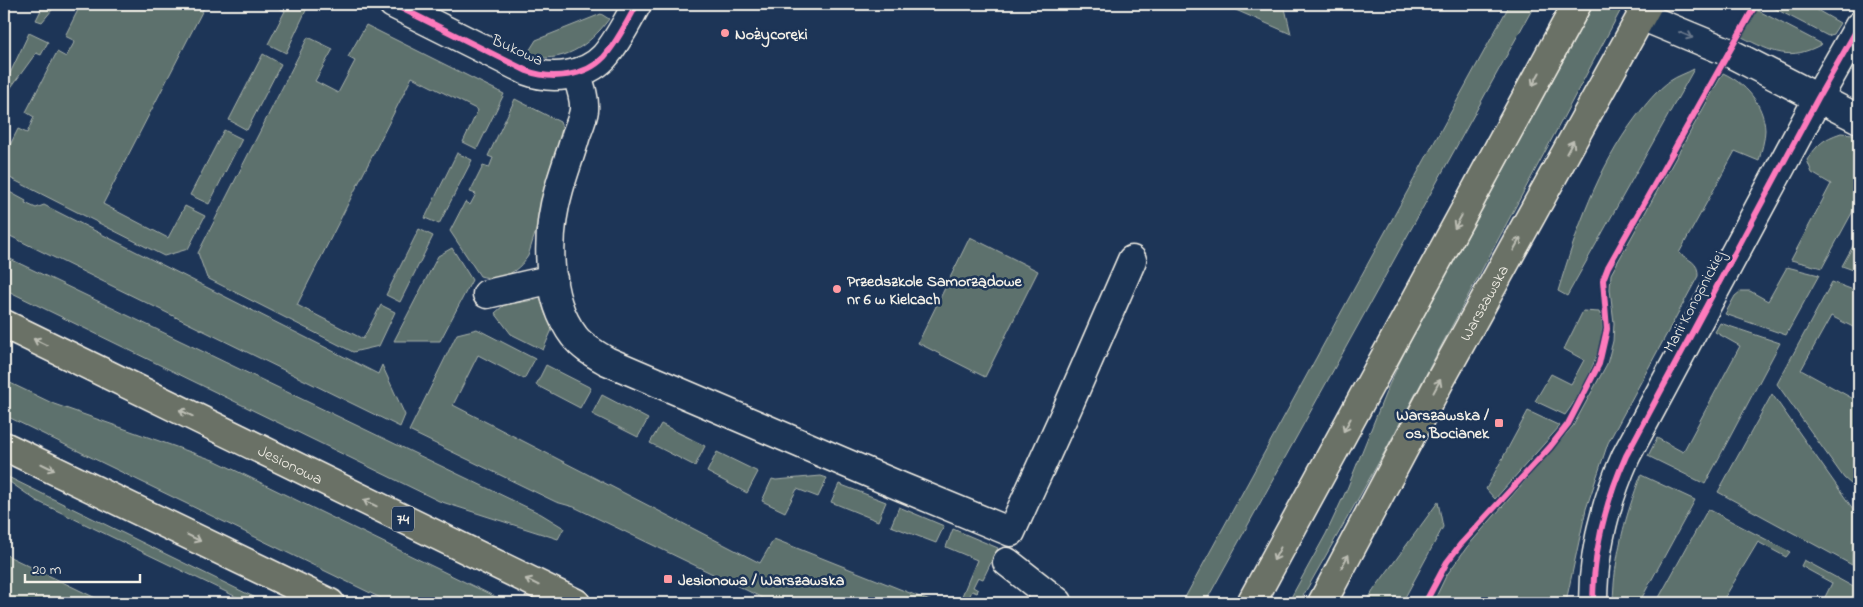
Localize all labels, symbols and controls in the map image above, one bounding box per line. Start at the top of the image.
place label: Nożycoręki [735,23,808,48]
marker: Nożycoręki [719,27,731,39]
street label: Bukowa [487,28,547,73]
one-way arrow [1679,31,1694,40]
one-way arrow [1530,72,1540,86]
one-way arrow [1565,140,1575,155]
one-way arrow [1453,214,1462,229]
one-way arrow [1512,237,1522,252]
street label: Marii Konopnickiej [1658,246,1732,357]
street label: Warszawska [1454,261,1516,346]
place label: Przedszkole Samorządowe nr 6 w Kielcach [847,270,1022,312]
marker: Przedszkole Samorządowe nr 6 w Kielcach [831,283,843,295]
one-way arrow [33,337,48,346]
one-way arrow [1433,379,1443,394]
place label: Warszawska / os. Bocianek [1396,404,1490,446]
one-way arrow [179,408,194,418]
marker: Warszawska / os. Bocianek [1493,417,1505,429]
one-way arrow [1341,418,1351,432]
street label: Jesionowa [253,440,326,492]
one-way arrow [40,463,55,472]
one-way arrow [363,498,378,507]
road number: 74 [392,506,414,532]
one-way arrow [186,533,201,543]
one-way arrow [1272,547,1282,562]
scale bar [25,552,140,584]
one-way arrow [1340,553,1350,568]
text: 20 m [32,559,62,581]
place label: Jesionowa / Warszawska [678,569,845,593]
marker: Jesionowa / Warszawska [662,573,674,585]
one-way arrow [525,577,540,586]

